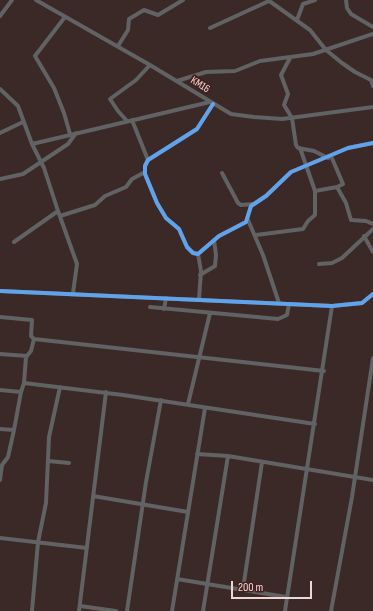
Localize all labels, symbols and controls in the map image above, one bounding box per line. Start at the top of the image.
street label: KM16 [188,74,212,96]
scale bar [233,573,314,599]
text: 200 m [238,580,263,595]

